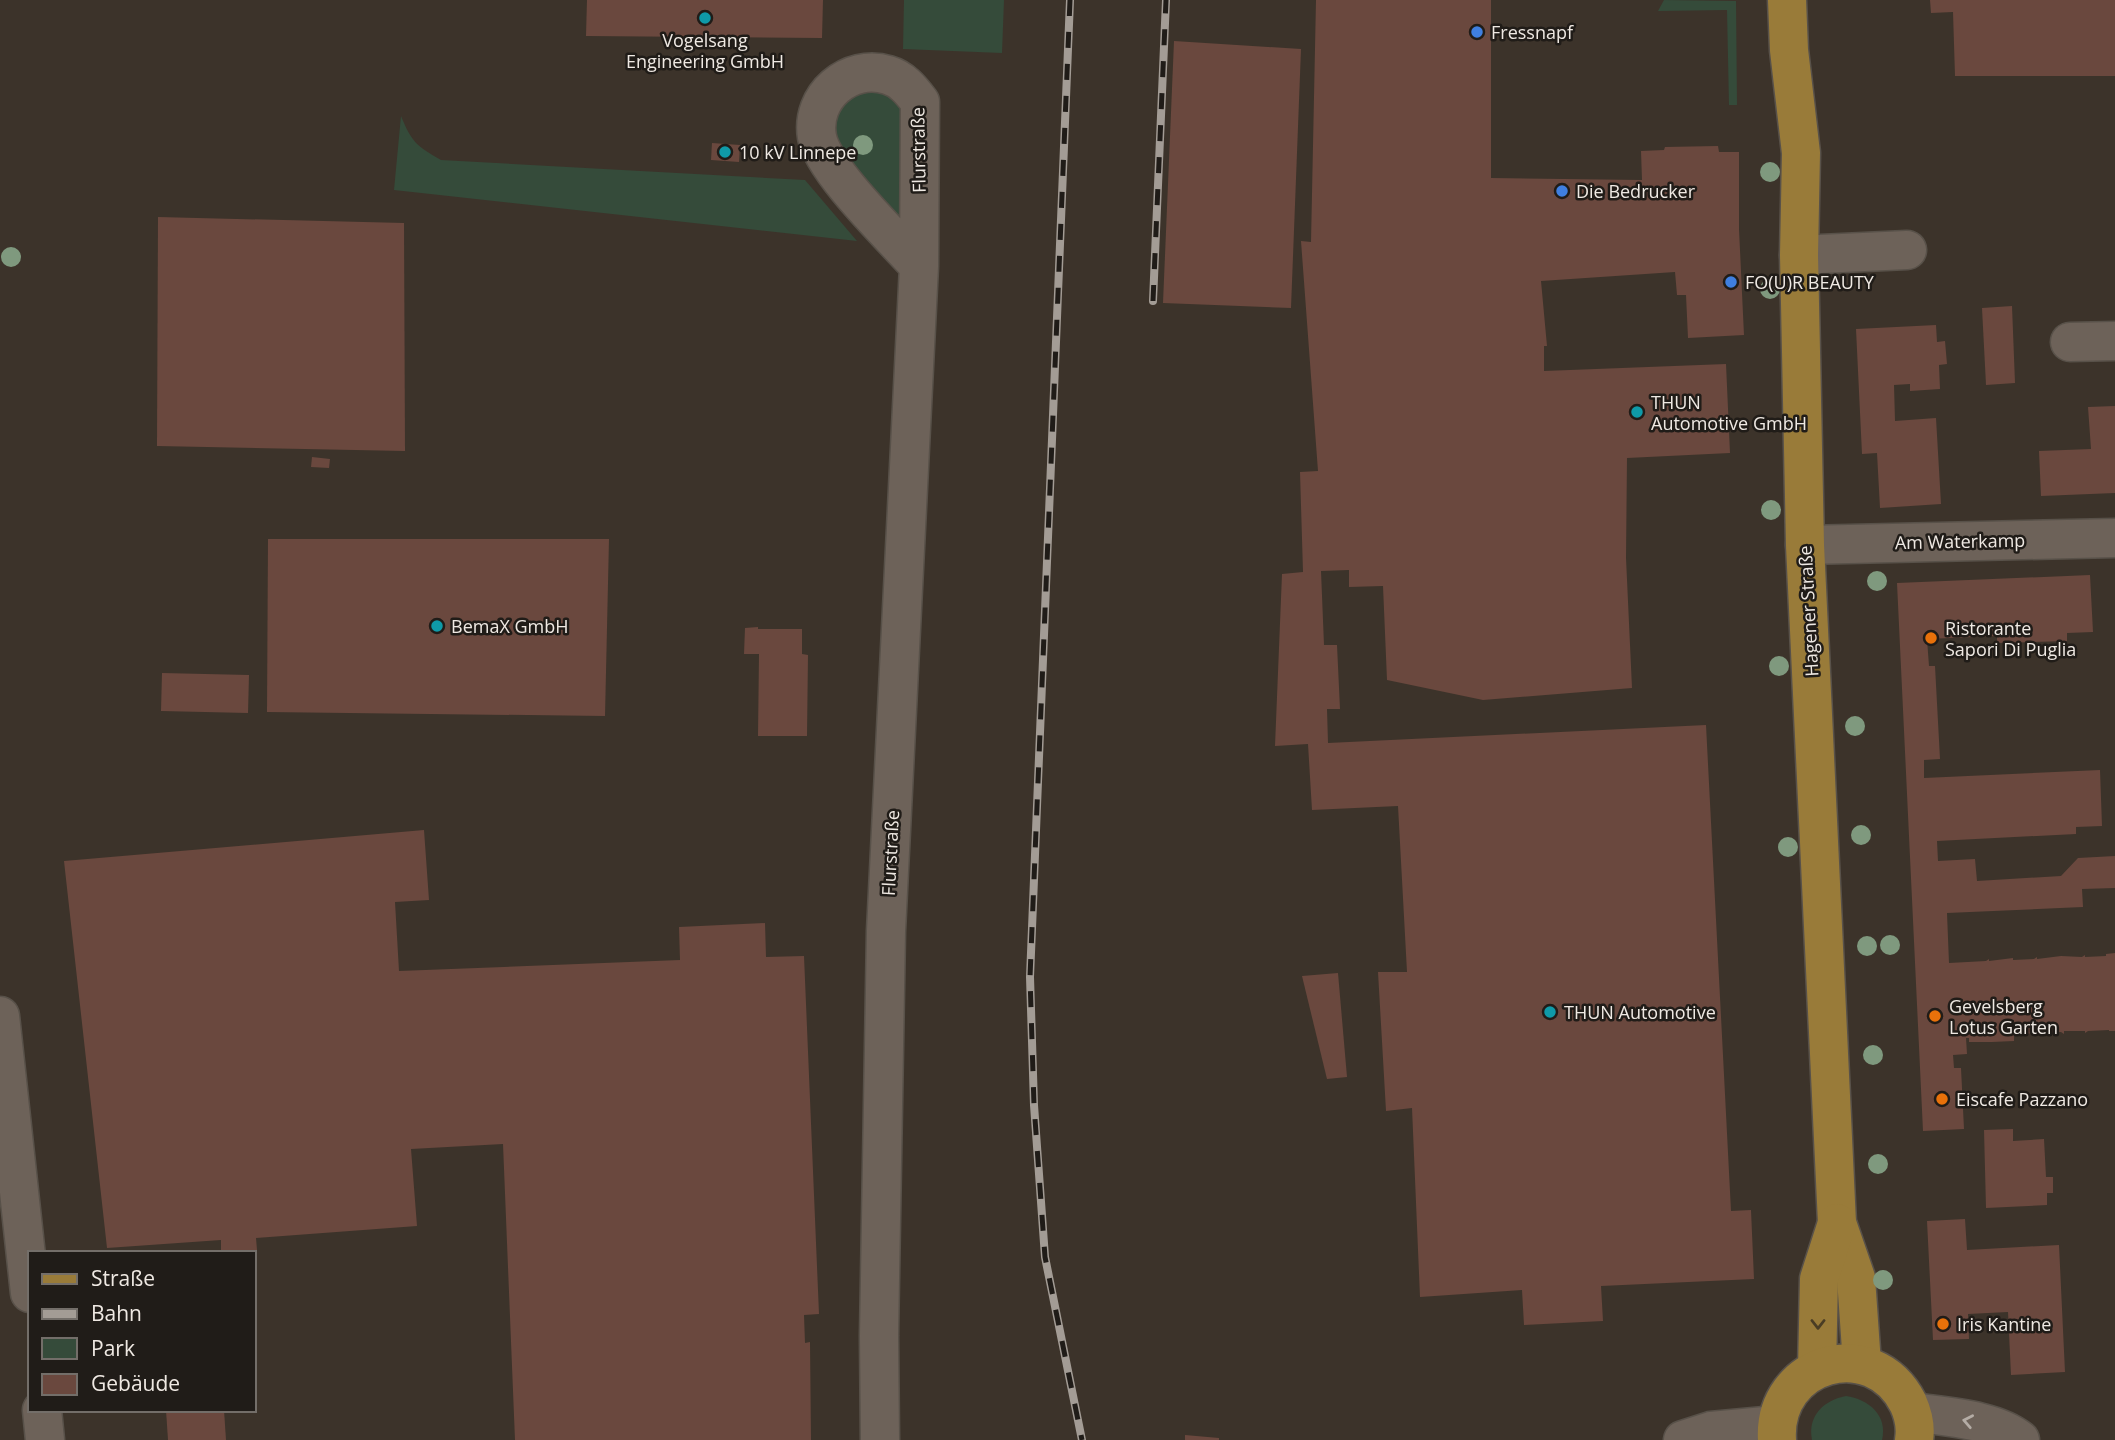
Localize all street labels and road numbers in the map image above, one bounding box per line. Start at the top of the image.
street label: Flurstraße [905,107,931,193]
street label: Am Waterkamp [1895,528,2025,554]
street label: Hagener Straße [1793,545,1823,677]
street label: Flurstraße [876,809,904,897]

